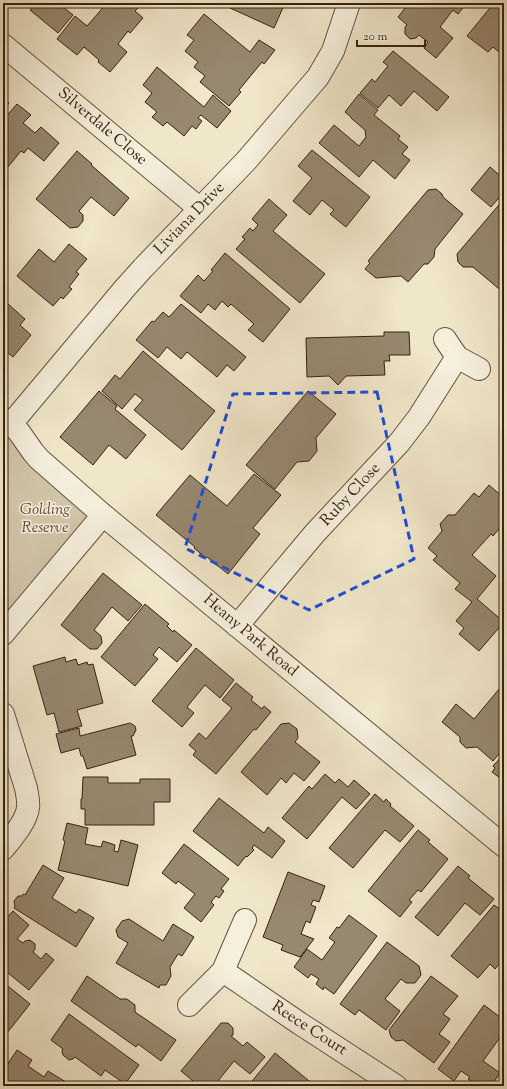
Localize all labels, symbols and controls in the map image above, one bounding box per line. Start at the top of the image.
scale bar [357,22,425,48]
text: 20 m [363,28,388,46]
street label: Silverdale Close [52,83,152,171]
street label: Liviana Drive [149,178,231,260]
street label: Ruby Close [315,458,387,532]
park label: Golding Reserve [20,499,70,540]
street label: Heany Park Road [197,589,303,683]
street label: Reece Court [267,996,352,1062]

